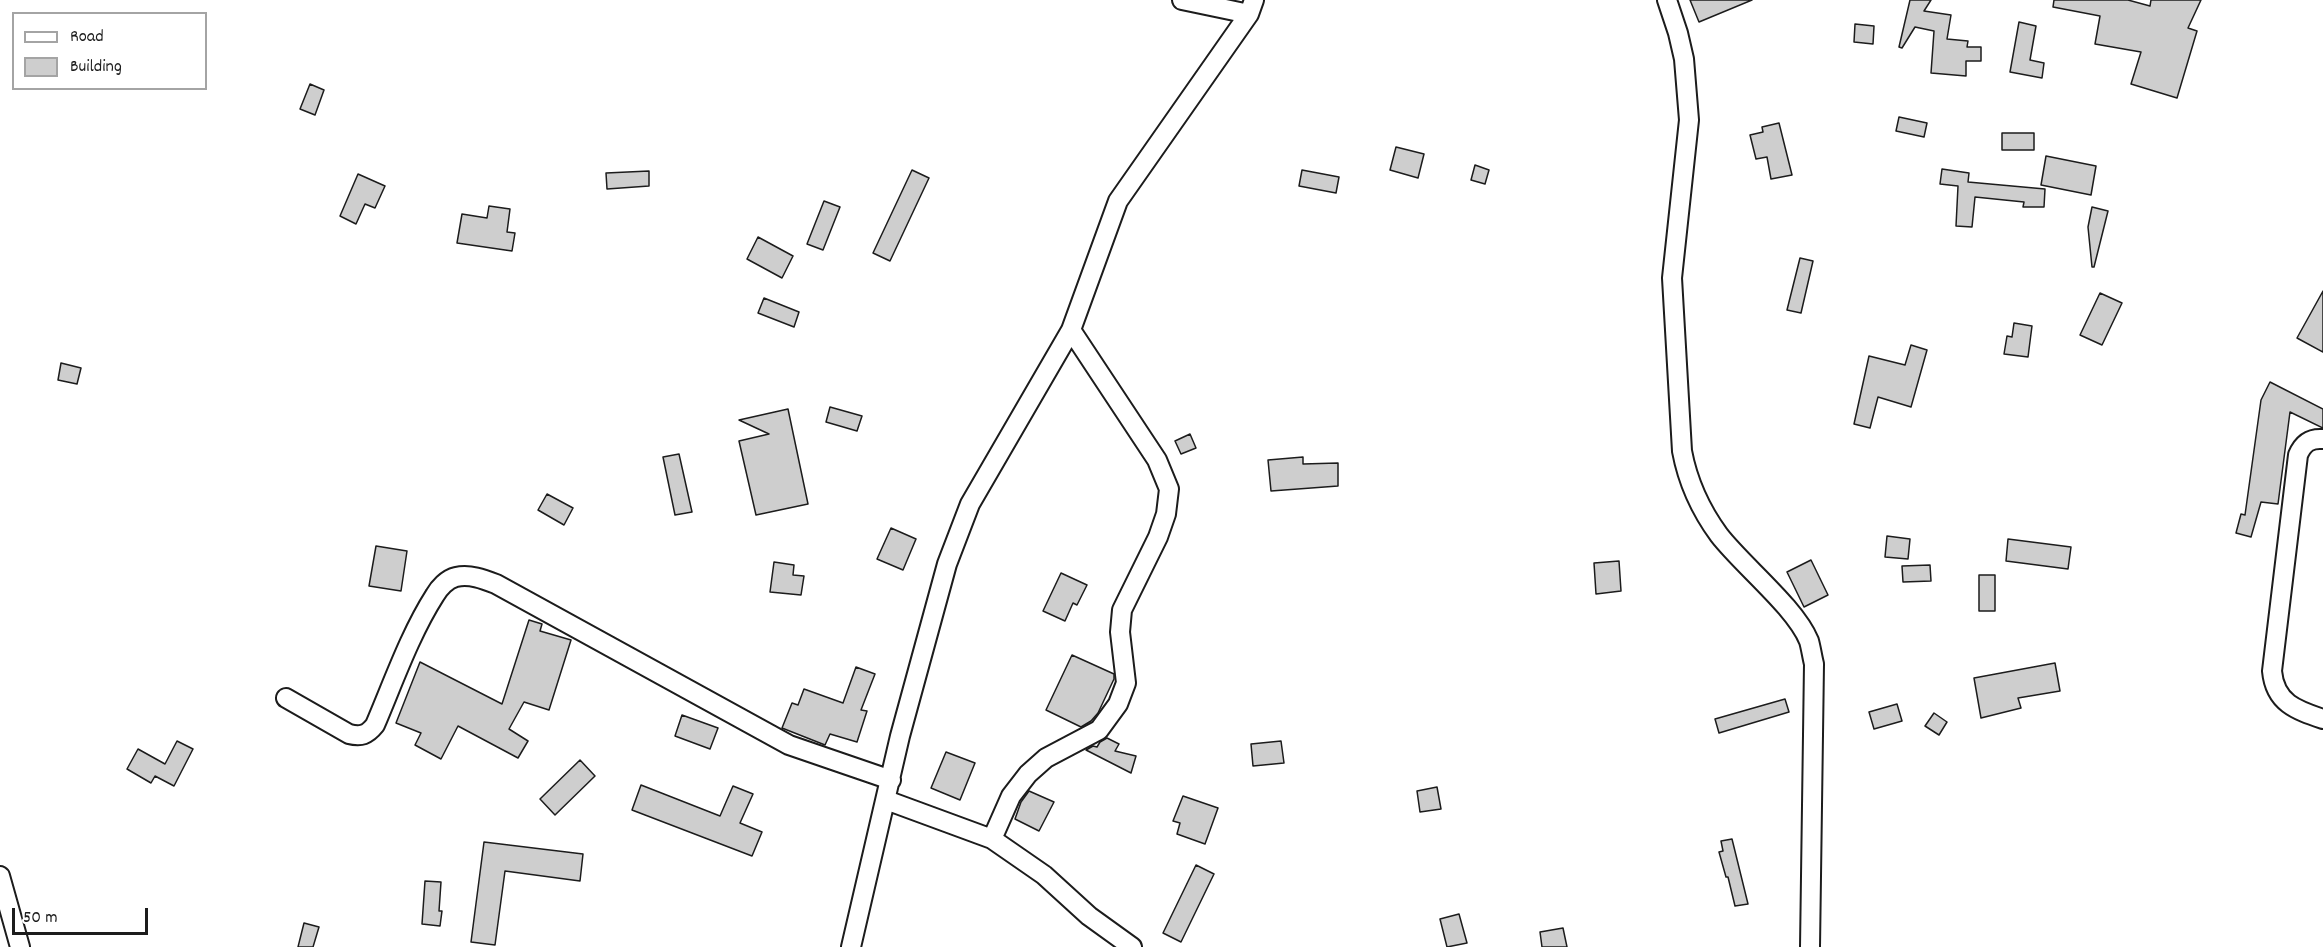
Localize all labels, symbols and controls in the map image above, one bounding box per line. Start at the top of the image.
legend [12,12,207,90]
text: Road [70,25,104,50]
text: Building [70,55,122,80]
scale bar [15,896,152,934]
text: 50 m [23,906,58,931]

